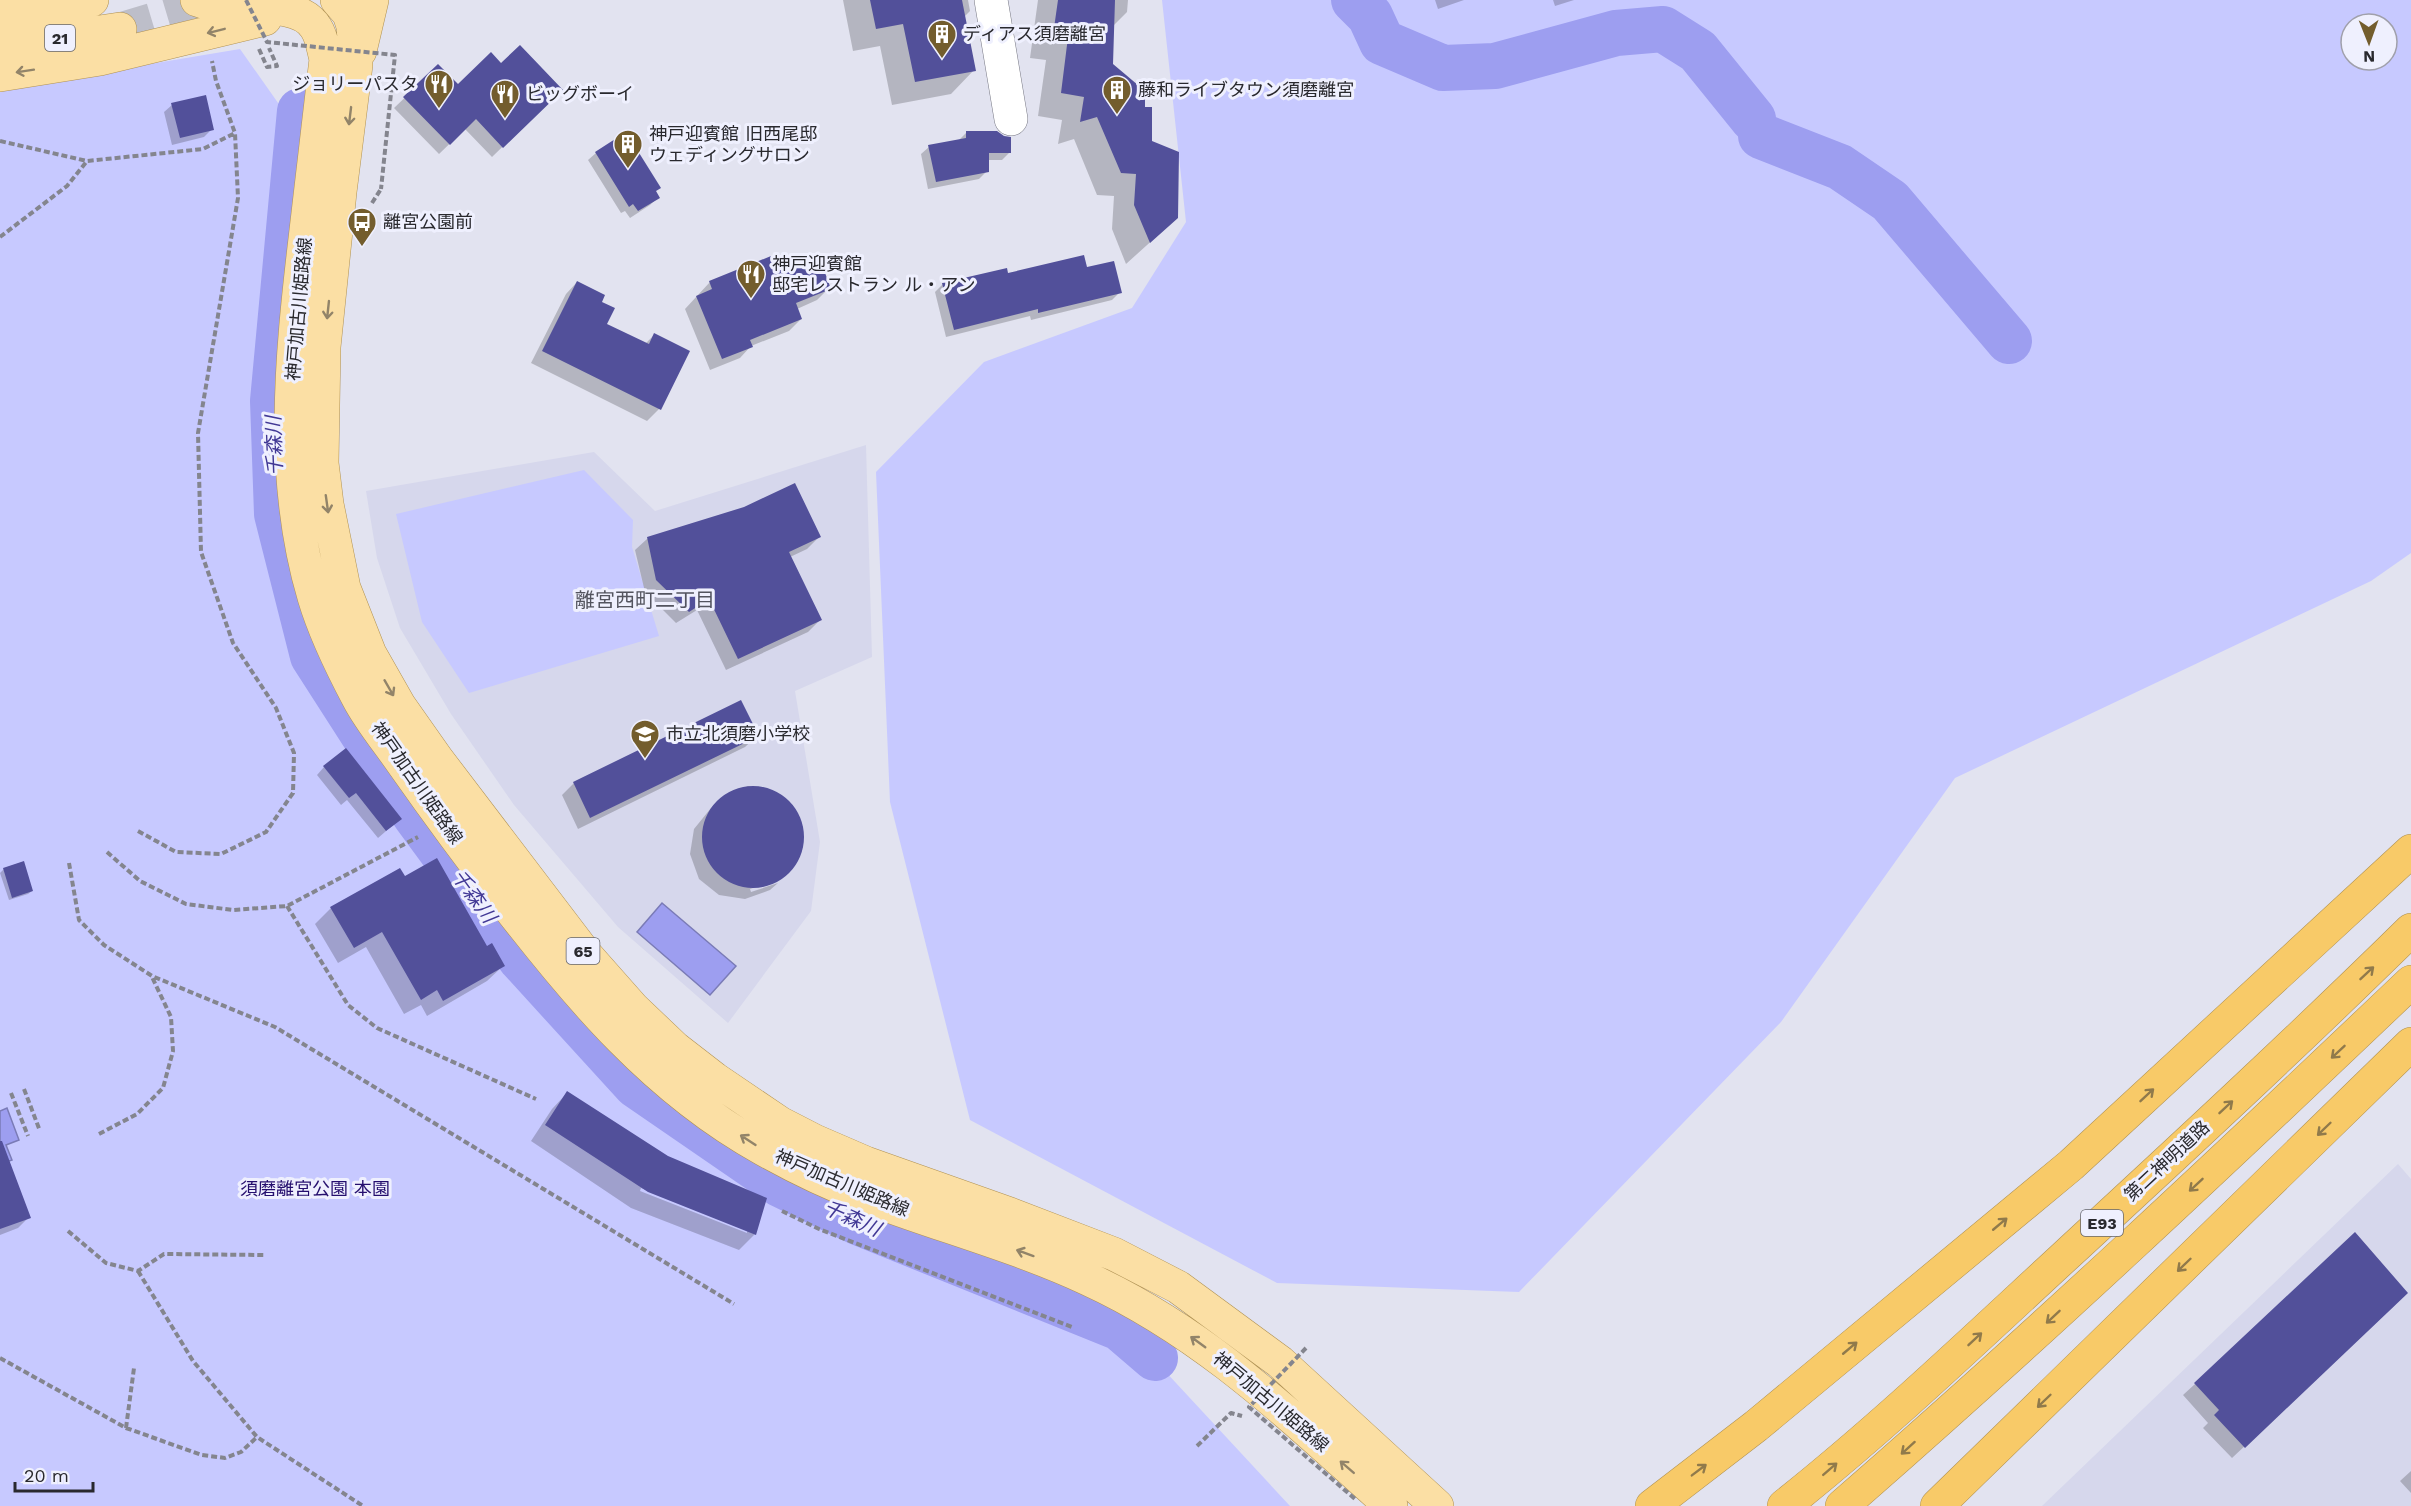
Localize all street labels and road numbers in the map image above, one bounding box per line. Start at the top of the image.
road number: 21 [45,25,75,51]
street label: 神戸加古川姫路線 [282,236,315,382]
street label: 神戸加古川姫路線 [368,718,467,848]
road number: 65 [566,938,600,964]
street label: 第二神明道路 [2120,1116,2213,1205]
street label: 神戸加古川姫路線 [772,1145,913,1220]
road number: E93 [2081,1210,2123,1236]
street label: 神戸加古川姫路線 [1209,1347,1333,1456]

